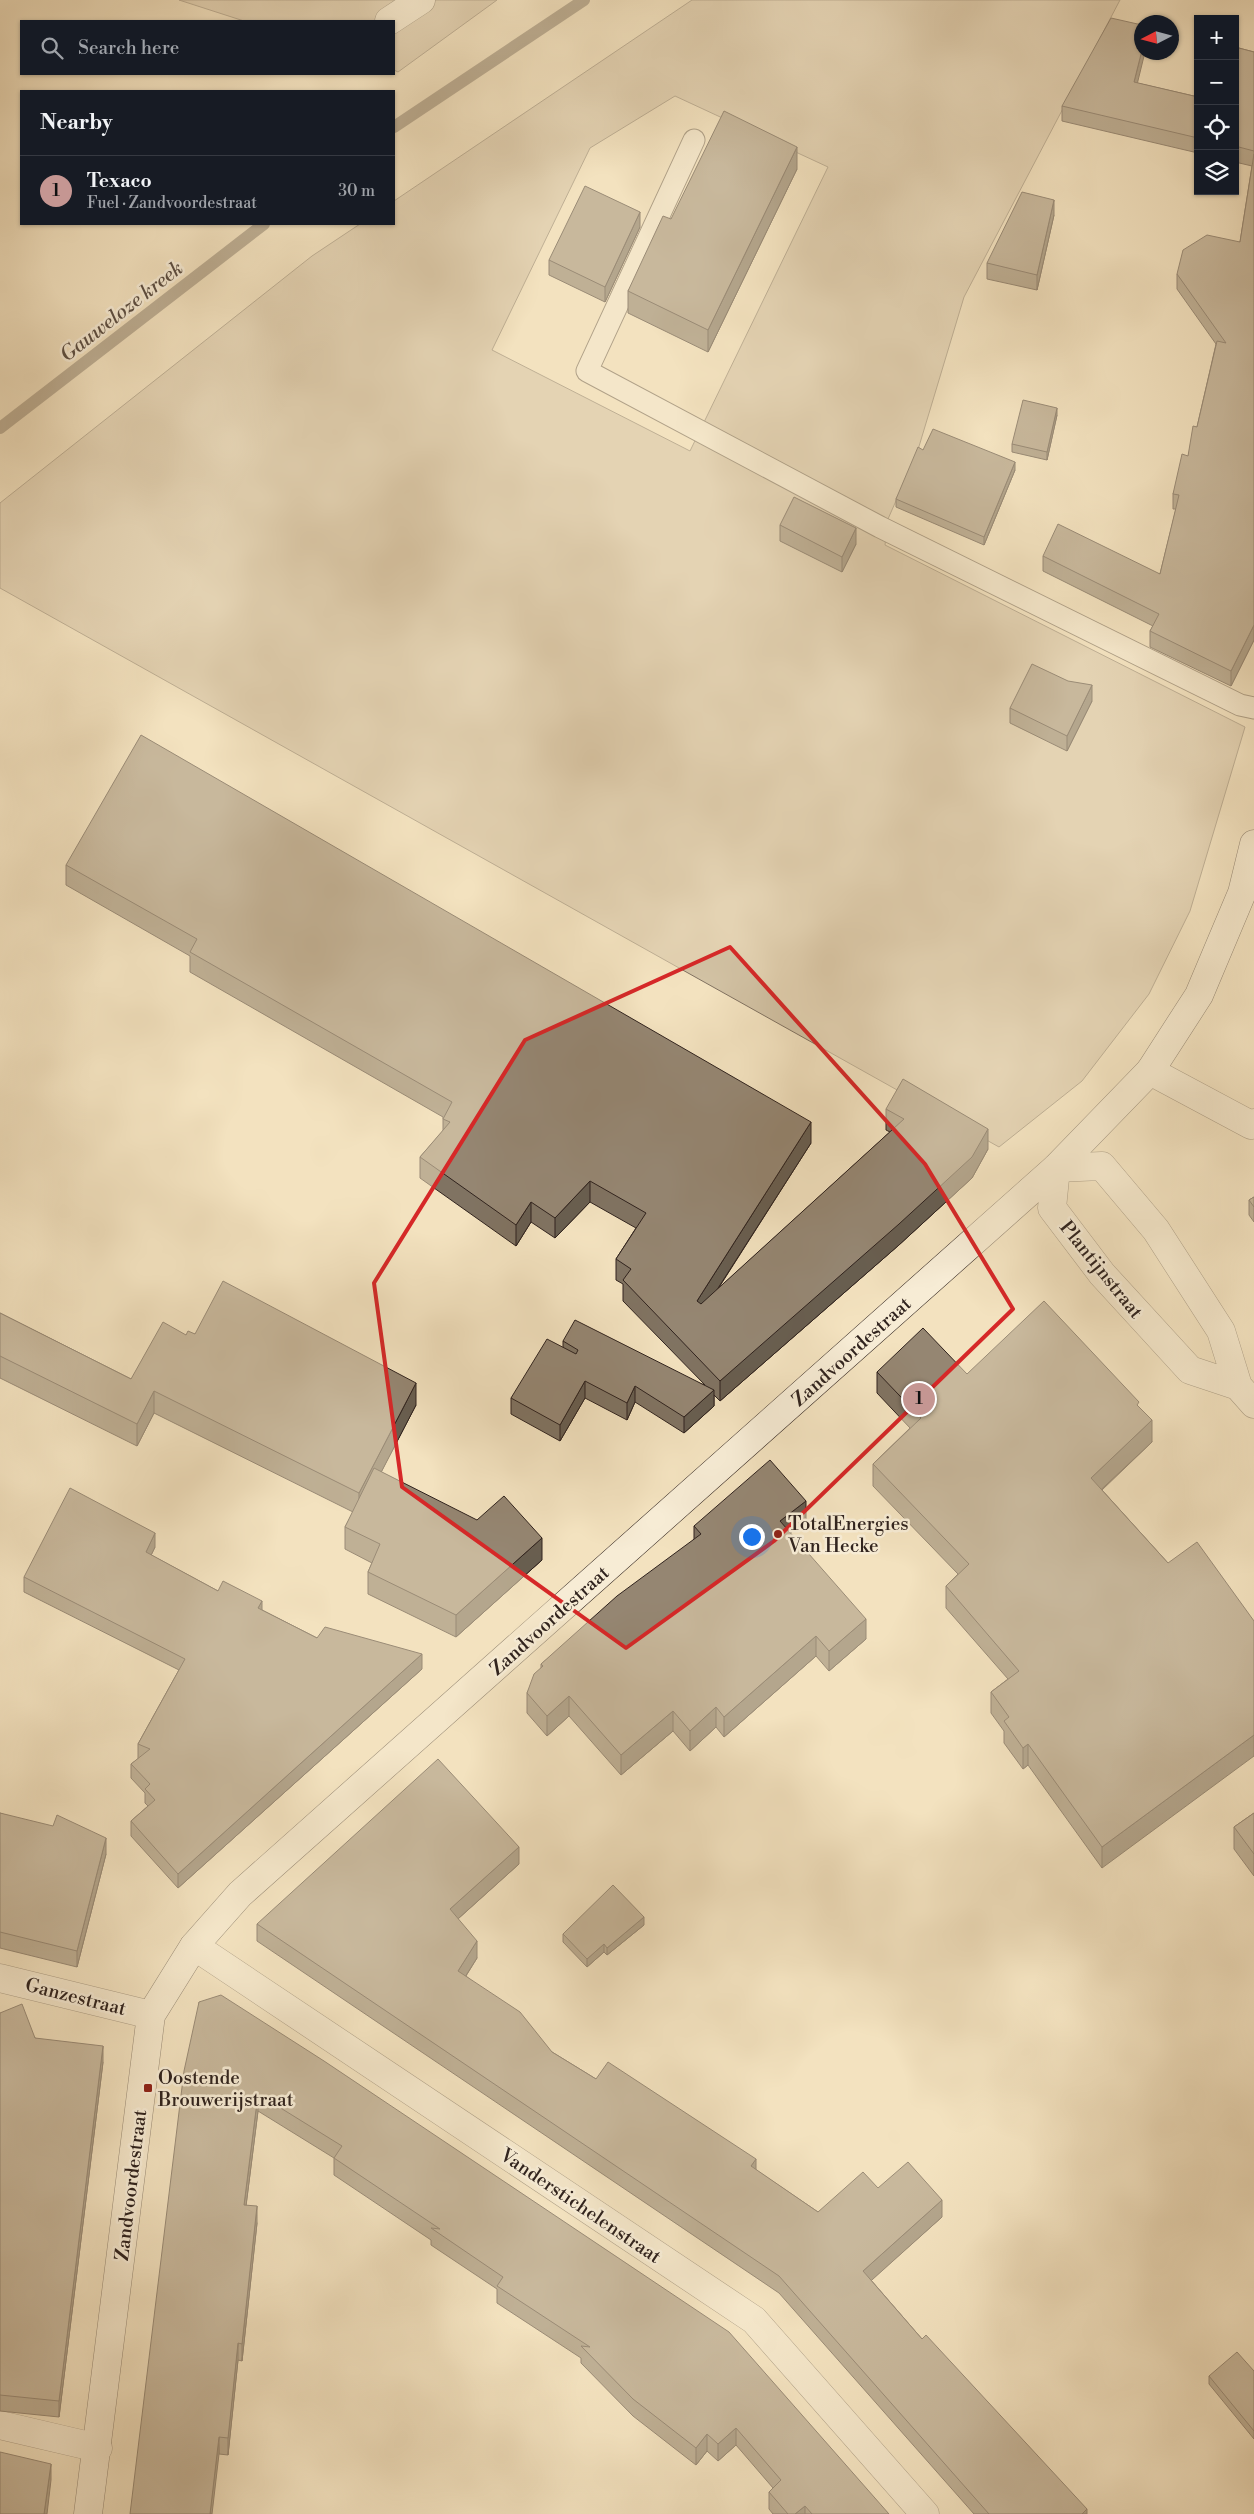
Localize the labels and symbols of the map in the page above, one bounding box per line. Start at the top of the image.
north arrow [1134,15,1179,60]
water label: Gauweloze kreek [55,256,188,368]
street label: Plantijnstraat [1054,1216,1148,1324]
street label: Zandvoordestraat [787,1292,917,1412]
pin: 1 [903,1380,935,1418]
place label: TotalEnergies Van Hecke [787,1512,909,1558]
your location [739,1524,765,1550]
marker: TotalEnergies Van Hecke [772,1528,784,1540]
street label: Zandvoordestraat [485,1561,615,1681]
street label: Ganzestraat [23,1973,129,2021]
place label: Oostende Brouwerijstraat [157,2066,294,2112]
marker: Oostende Brouwerijstraat [142,2082,154,2094]
street label: Zandvoordestraat [110,2108,152,2262]
street label: Vanderstichelenstraat [494,2142,666,2269]

